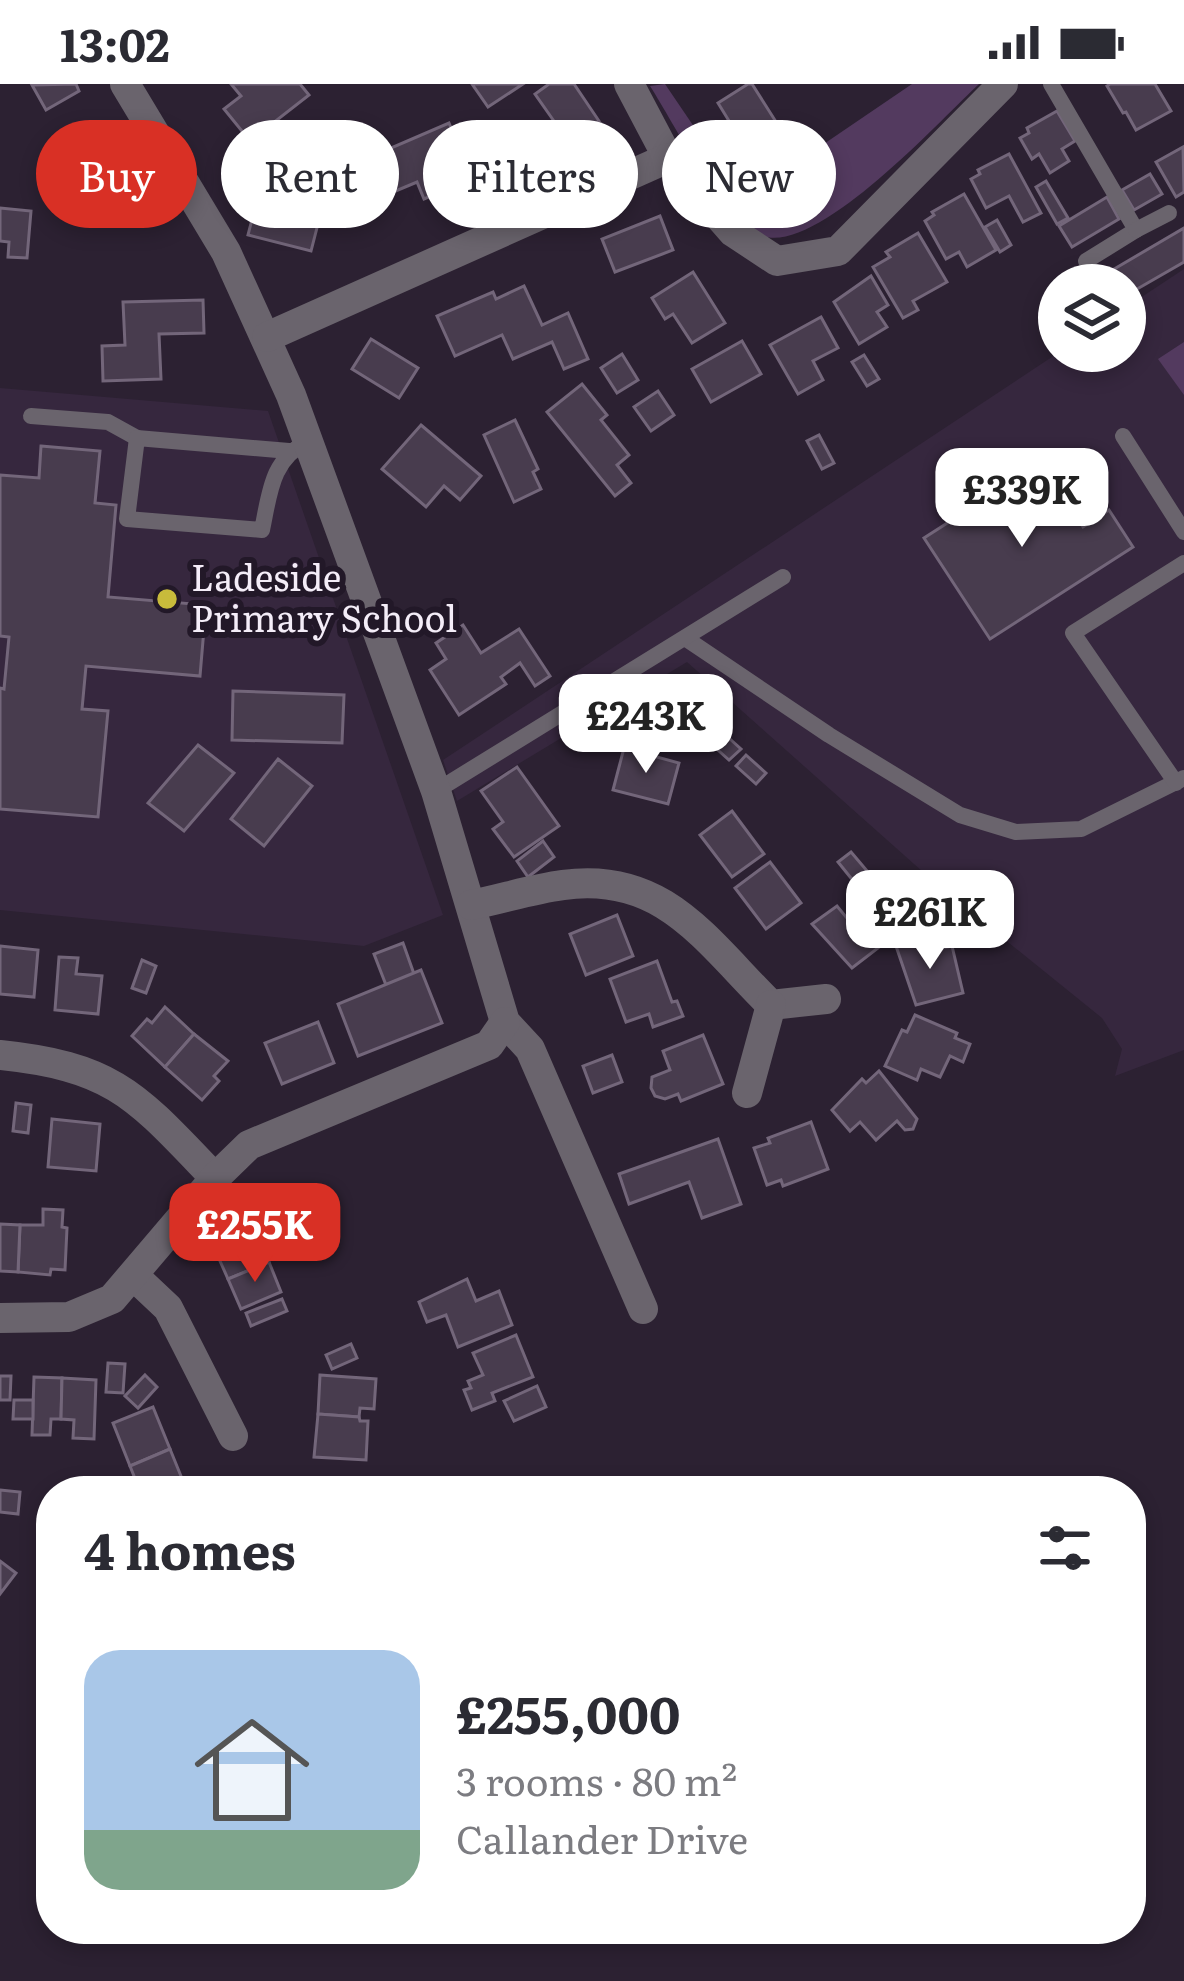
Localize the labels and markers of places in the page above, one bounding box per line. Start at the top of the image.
pin: £339K [938,448,1106,550]
place label: Ladeside Primary School [191,549,457,643]
marker: Ladeside Primary School [154,586,180,612]
pin: £243K [562,674,730,776]
pin: £261K [846,870,1014,972]
pin: £255K [171,1183,339,1285]

